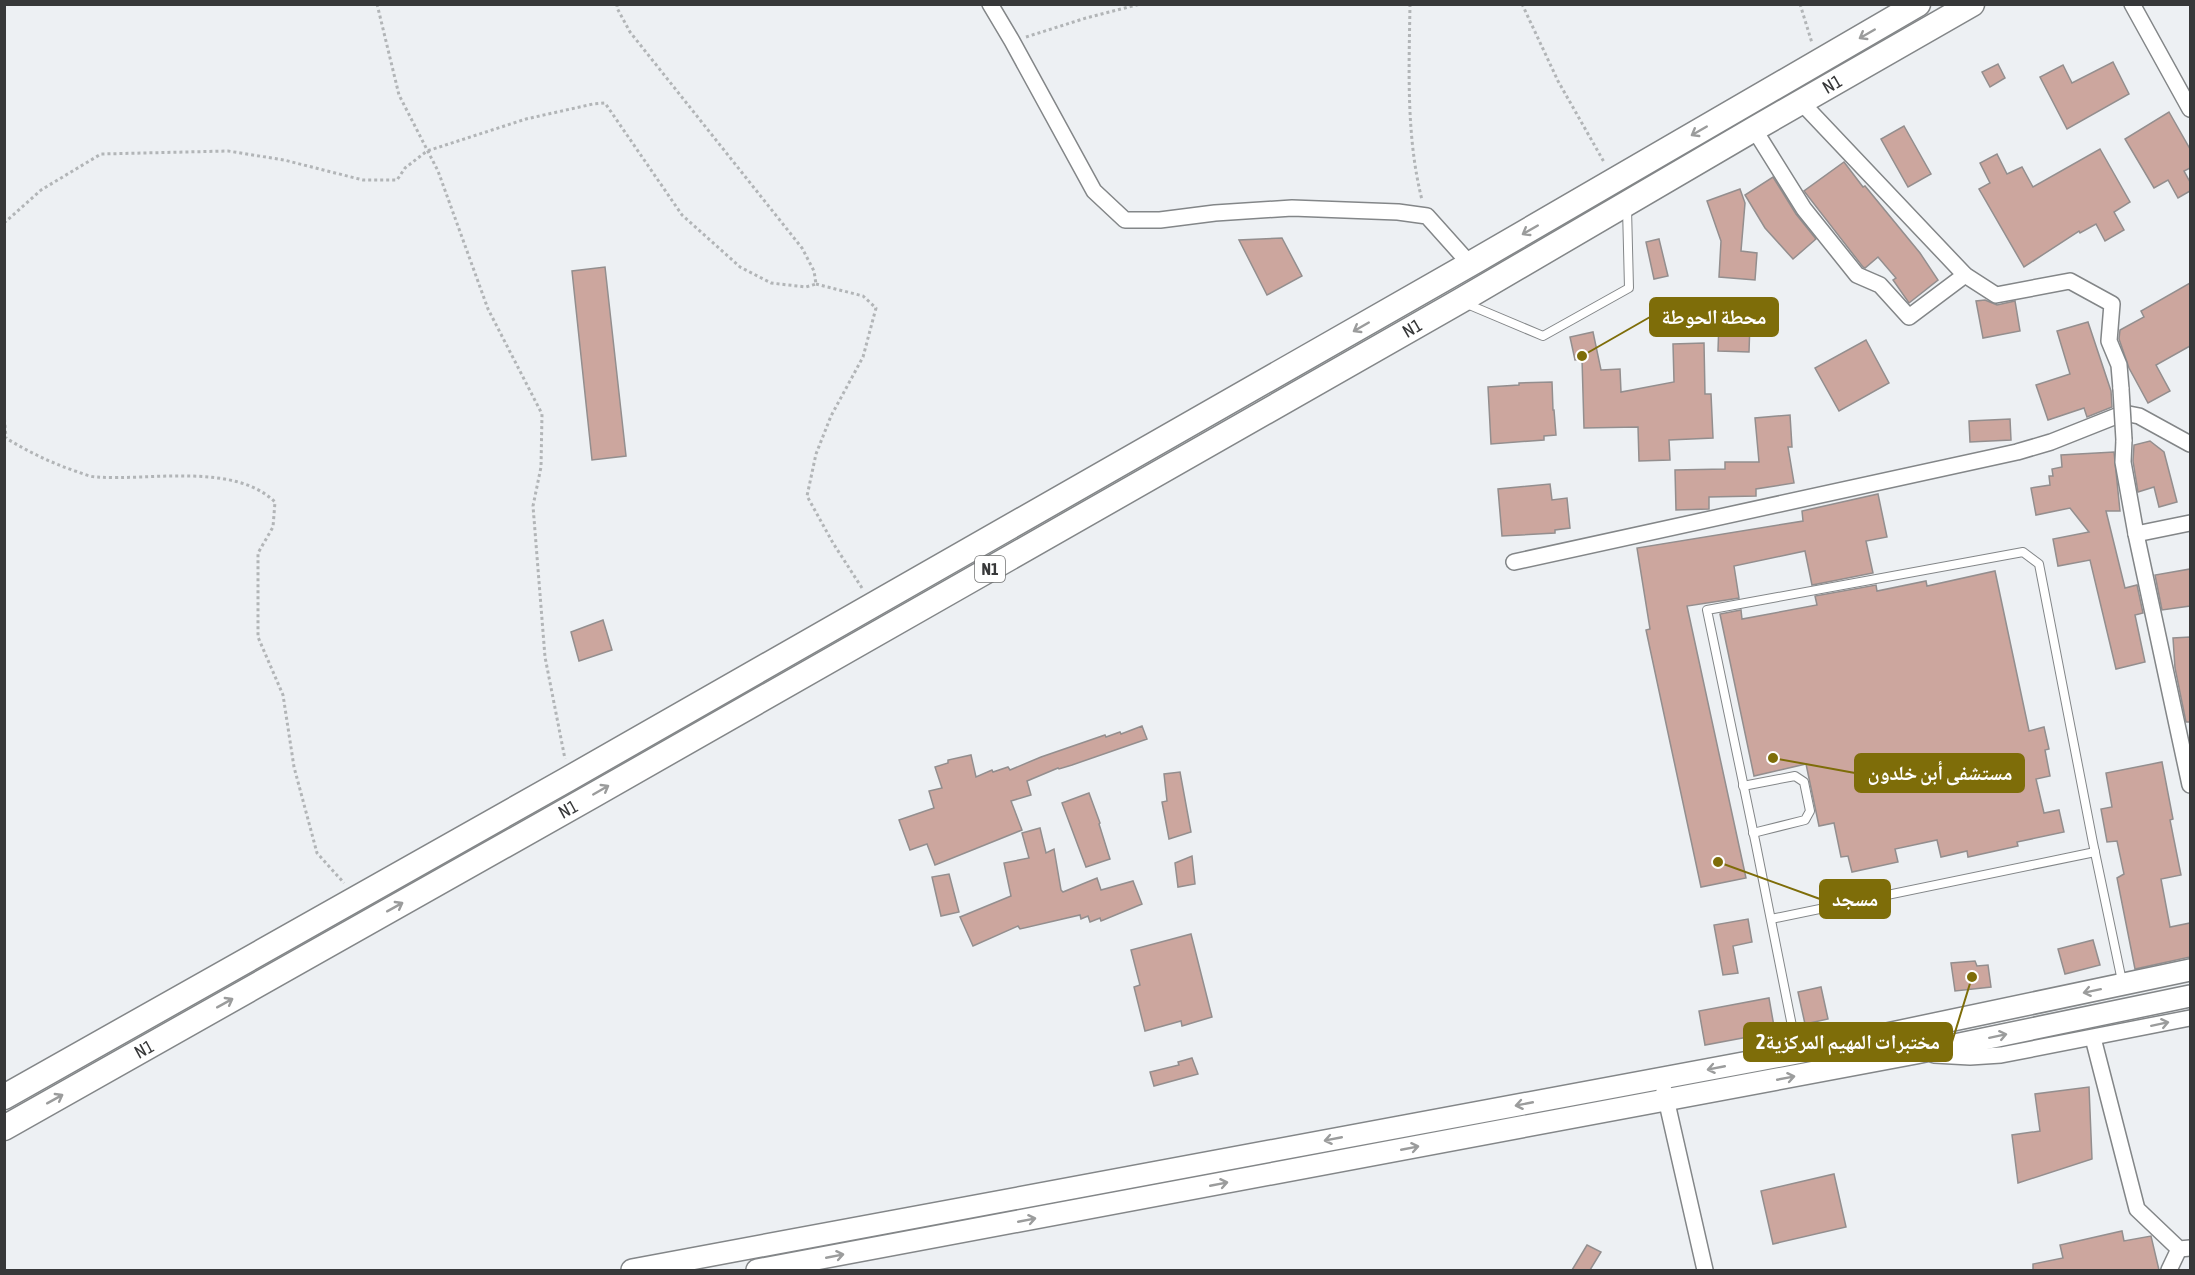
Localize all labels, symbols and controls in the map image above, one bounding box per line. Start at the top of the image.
one-way arrow [1859,28,1876,40]
street label: N1 [1818,70,1846,98]
one-way arrow [1691,126,1708,138]
one-way arrow [1522,224,1539,236]
callout: محطة الحوطة [1650,298,1778,336]
text: محطة الحوطة [1662,305,1766,329]
street label: N1 [1398,314,1426,342]
one-way arrow [1353,321,1370,333]
road number: N1 [975,556,1005,582]
callout: مستشفى أبن خلدون [1855,754,2024,792]
text: مستشفى أبن خلدون [1868,760,2012,786]
one-way arrow [592,784,609,796]
street label: N1 [555,795,581,823]
callout: مسجد [1820,880,1890,918]
text: مسجد [1832,887,1878,910]
one-way arrow [386,901,403,913]
one-way arrow [2083,986,2102,998]
one-way arrow [216,997,233,1009]
one-way arrow [2150,1018,2169,1029]
callout: مختبرات المهيم المركزية2 [1744,1023,1952,1061]
text: مختبرات المهيم المركزية2 [1756,1030,1940,1056]
one-way arrow [1987,1030,2007,1041]
street label: N1 [131,1035,157,1063]
one-way arrow [1707,1063,1726,1074]
one-way arrow [1775,1072,1795,1083]
one-way arrow [46,1093,64,1104]
one-way arrow [1515,1099,1535,1110]
one-way arrow [1323,1134,1343,1145]
one-way arrow [1400,1142,1420,1153]
one-way arrow [1208,1178,1228,1189]
one-way arrow [1017,1214,1036,1225]
one-way arrow [825,1250,845,1261]

